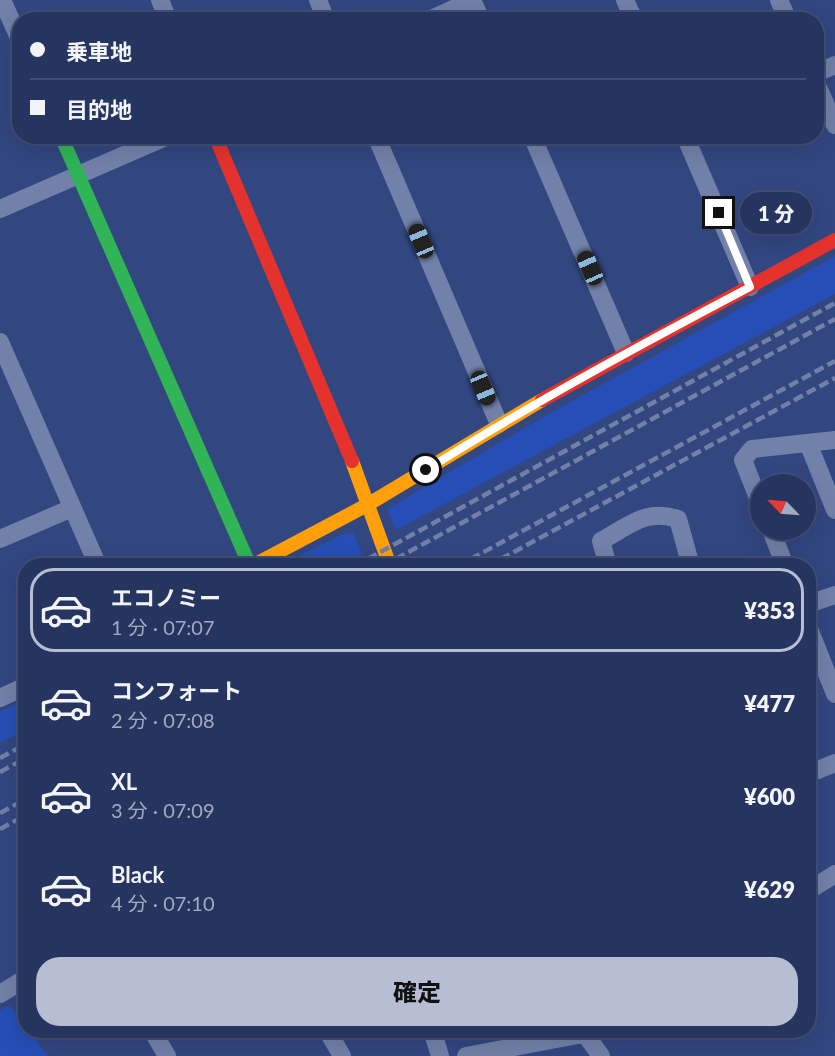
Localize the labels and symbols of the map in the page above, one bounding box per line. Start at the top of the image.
callout: 1 分 [740,192,812,234]
route end [705,199,732,226]
car [406,221,436,261]
car [574,248,606,288]
car [468,368,498,408]
route start [412,456,439,483]
north arrow [750,474,816,540]

